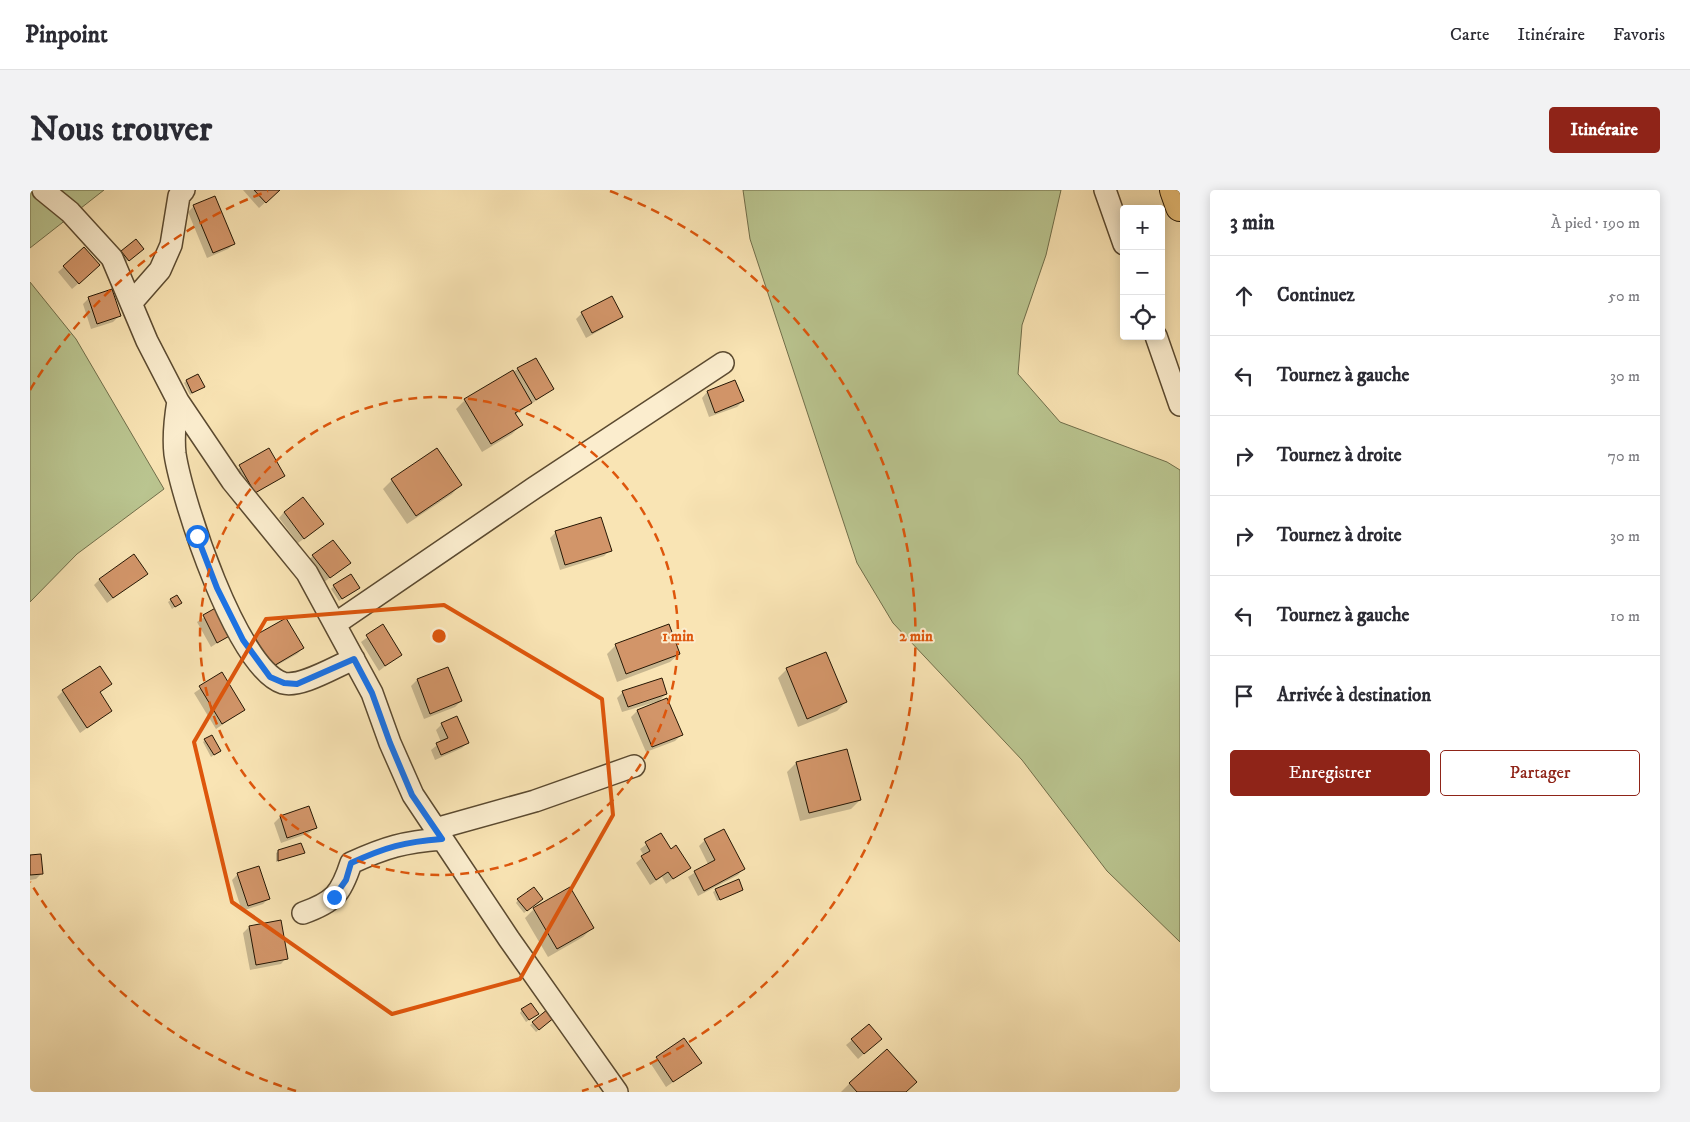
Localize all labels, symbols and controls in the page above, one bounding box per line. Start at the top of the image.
text: Pinpoint [25,20,108,50]
text: Carte [1450,24,1490,46]
text: Itinéraire [1518,24,1585,46]
text: Favoris [1613,24,1665,46]
button: Itinéraire [1549,107,1660,153]
text: Nous trouver [30,108,212,152]
map controls [1120,205,1165,340]
button: + [1120,205,1165,250]
text: 3 min [1230,210,1275,236]
text: À pied · 190 m [1551,213,1640,233]
button: − [1120,250,1165,295]
icon: ahead [1230,282,1258,310]
text: Continuez [1277,284,1355,307]
text: 50 m [1608,286,1640,306]
button: locate [1120,295,1165,340]
icon: left [1230,362,1258,390]
text: Tournez à gauche [1277,364,1409,387]
text: 30 m [1610,366,1640,386]
icon: right [1230,442,1258,470]
text: Tournez à droite [1277,444,1402,467]
text: 70 m [1608,446,1640,466]
icon: right [1230,522,1258,550]
text: Tournez à droite [1277,524,1402,547]
route start [186,525,209,548]
text: 30 m [1610,526,1640,546]
icon: left [1230,602,1258,630]
text: Tournez à gauche [1277,604,1409,627]
text: 10 m [1610,606,1640,626]
centre of rings [430,627,448,645]
text: 1 min [662,627,694,646]
text: 2 min [899,627,933,646]
icon: arrive [1230,682,1258,710]
text: Arrivée à destination [1277,684,1431,707]
button: Enregistrer [1230,750,1430,796]
button: Partager [1440,750,1640,796]
route end [323,886,346,909]

